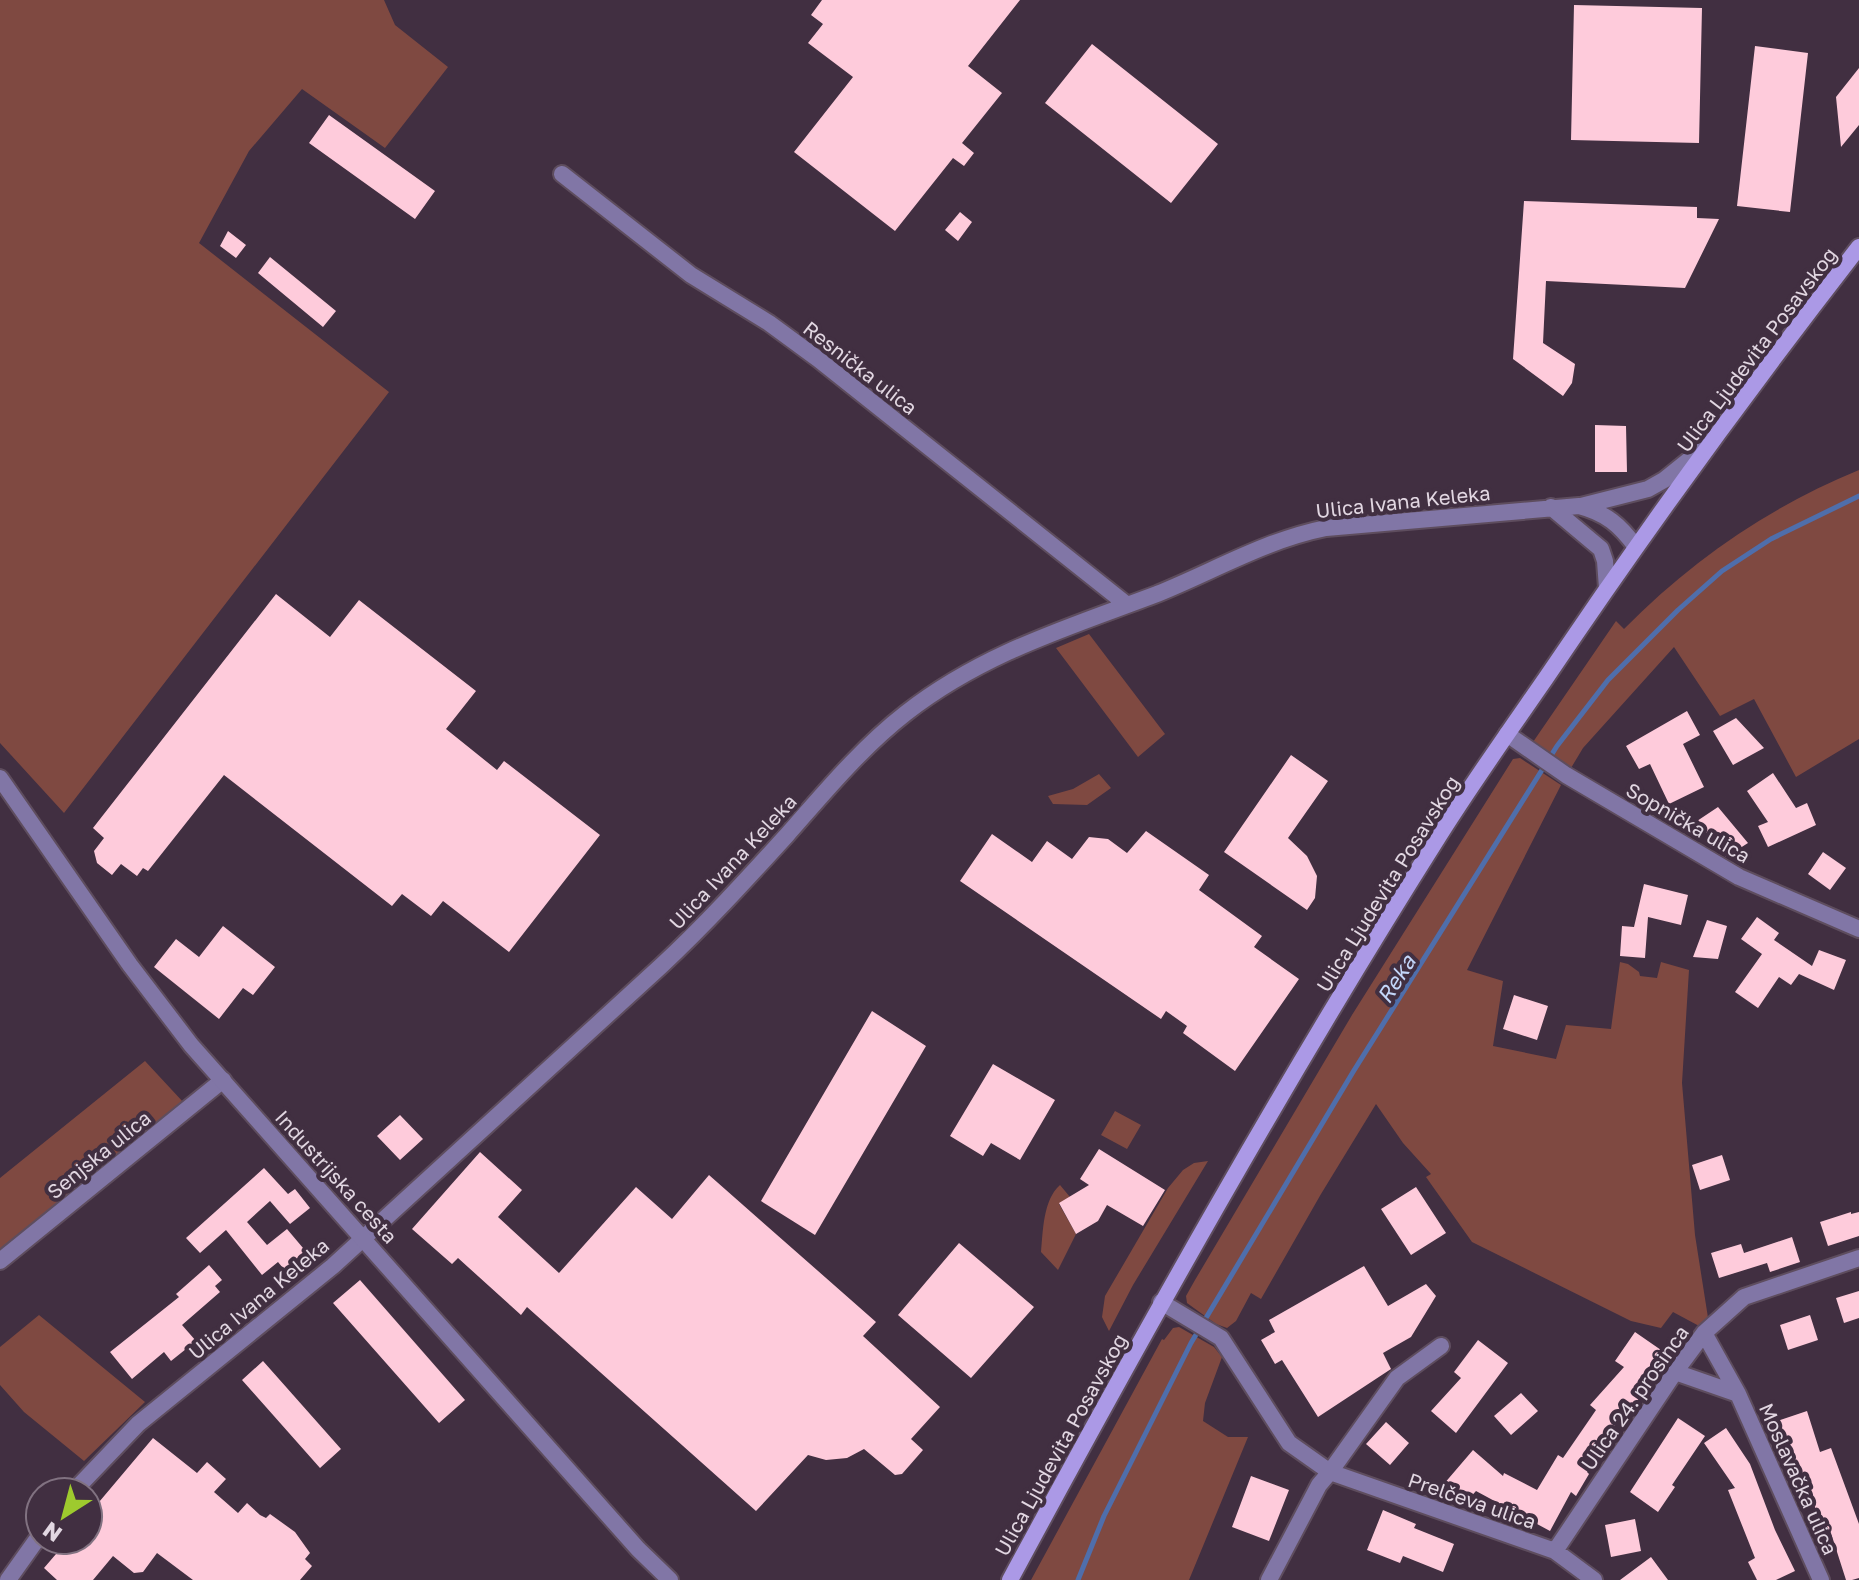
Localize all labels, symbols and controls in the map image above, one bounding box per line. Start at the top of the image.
street label: Ulica Ljudevita Posavskog [1671,242,1841,457]
street label: Resnička ulica [799,315,922,419]
street label: Ulica Ivana Keleka [1314,480,1491,522]
street label: Ulica Ljudevita Posavskog [1311,771,1464,996]
street label: Sopnička ulica [1622,777,1755,867]
street label: Ulica Ivana Keleka [664,789,801,934]
water label: Reka [1370,948,1422,1008]
street label: Senjska ulica [42,1105,155,1203]
street label: Industrijska cesta [271,1105,403,1248]
street label: Ulica Ivana Keleka [183,1233,333,1364]
street label: Ulica 24. prosinca [1575,1321,1693,1474]
street label: Ulica Ljudevita Posavskog [989,1329,1131,1560]
street label: Moslavačka ulica [1755,1399,1843,1558]
street label: Prelčeva ulica [1405,1467,1539,1533]
north arrow [24,1476,104,1556]
text: N [37,1517,67,1548]

